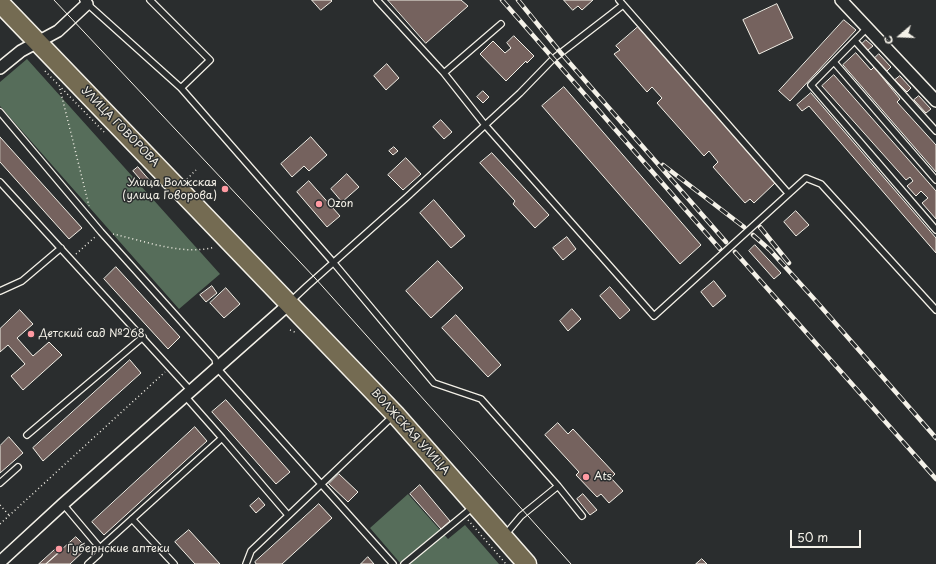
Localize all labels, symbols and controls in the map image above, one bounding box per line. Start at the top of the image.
north arrow [880,16,920,56]
text: С [879,33,898,47]
street label: УЛИЦА ГОВОРОВА [79,84,161,170]
place label: Улица Волжская (улица Говорова) [122,176,217,202]
marker: Улица Волжская (улица Говорова) [220,184,230,194]
place label: Ozon [327,197,353,211]
marker: Ozon [314,199,324,209]
place label: Детский сад №268 [39,327,145,341]
marker: Детский сад №268 [26,329,36,339]
street label: ВОЛЖСКАЯ УЛИЦА [368,386,452,478]
place label: Ats [594,470,612,484]
marker: Ats [581,472,591,482]
scale bar [792,522,863,548]
text: 50 m [797,528,828,546]
place label: Губернские аптеки [67,542,170,556]
marker: Губернские аптеки [54,544,64,554]

